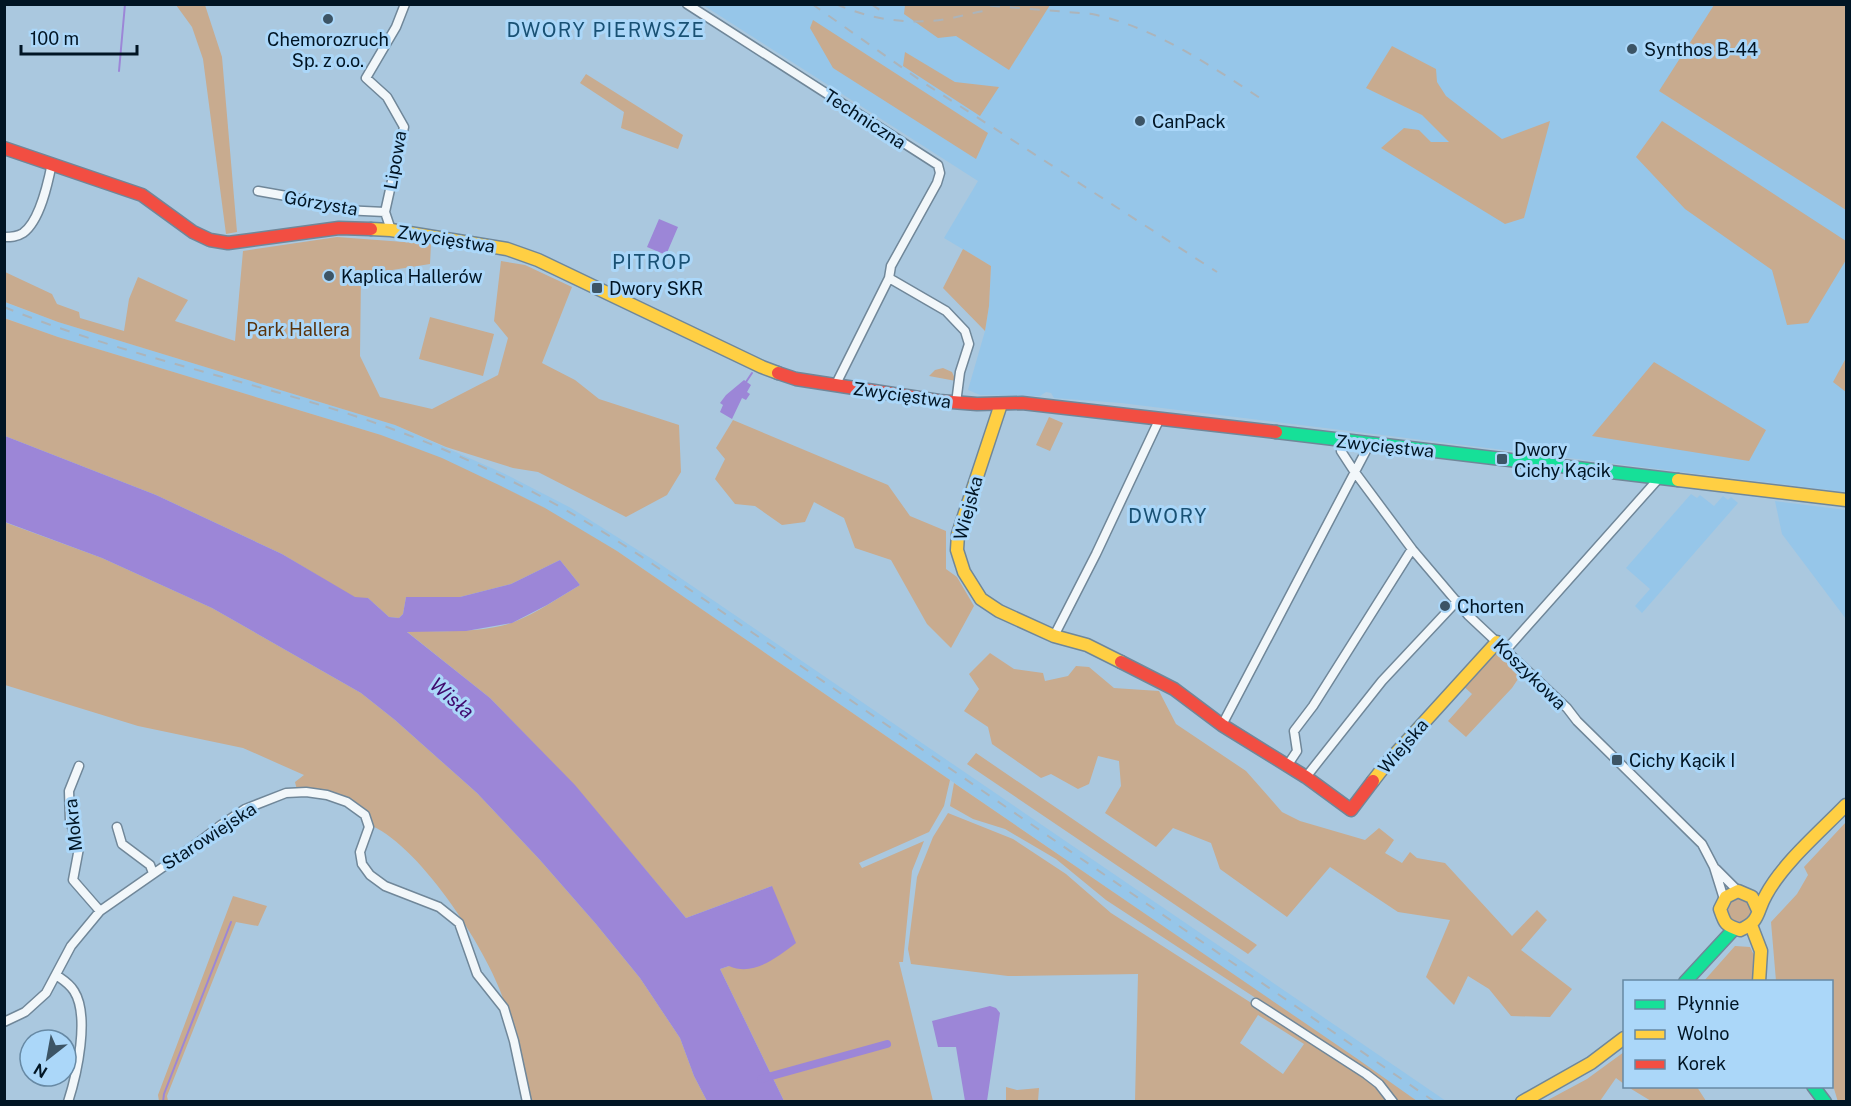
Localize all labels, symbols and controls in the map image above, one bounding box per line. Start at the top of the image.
marker: Chemorozruch Sp. z o.o. [321,12,335,26]
scale bar [21,18,136,56]
district label: DWORY PIERWSZE [506,18,706,42]
text: 100 m [30,28,79,49]
place label: Chemorozruch Sp. z o.o. [267,29,389,71]
place label: Synthos B-44 [1644,39,1758,60]
marker: Synthos B-44 [1625,42,1639,56]
street label: Techniczna [820,85,910,153]
place label: CanPack [1152,111,1226,132]
marker: CanPack [1133,114,1147,128]
street label: Lipowa [379,129,411,191]
street label: Górzysta [283,186,359,220]
street label: Zwycięstwa [396,221,496,257]
district label: PITROP [612,250,692,274]
place label: Kaplica Hallerów [341,266,483,287]
marker: Kaplica Hallerów [322,269,336,283]
place label: Dwory SKR [609,278,703,299]
marker: Dwory SKR [590,281,604,295]
park label: Park Hallera [246,319,350,340]
street label: Zwycięstwa [852,378,952,412]
street label: Zwycięstwa [1335,430,1435,462]
place label: Dwory Cichy Kącik [1514,439,1611,481]
marker: Dwory Cichy Kącik [1495,452,1509,466]
street label: Wiejska [949,474,987,542]
district label: DWORY [1128,504,1208,528]
place label: Chorten [1457,596,1524,617]
marker: Chorten [1438,599,1452,613]
street label: Koszykowa [1489,634,1571,714]
water label: Wisła [425,672,479,724]
street label: Wiejska [1374,714,1432,778]
place label: Cichy Kącik I [1629,750,1735,771]
marker: Cichy Kącik I [1610,753,1624,767]
street label: Mokra [60,798,86,852]
street label: Starowiejska [158,798,260,874]
legend [1623,980,1833,1088]
text: Płynnie [1677,993,1740,1014]
text: Wolno [1677,1023,1729,1044]
north arrow [18,1028,78,1088]
text: Korek [1677,1053,1726,1074]
text: N [30,1059,51,1082]

